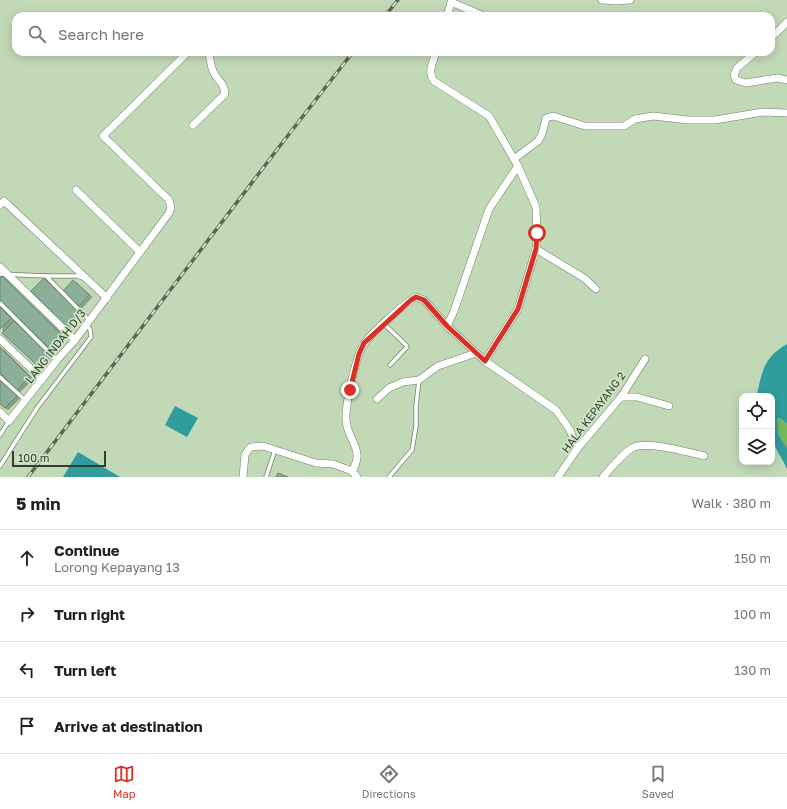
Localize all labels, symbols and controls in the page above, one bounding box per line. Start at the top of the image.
search box [12,12,775,56]
icon: search [26,23,48,45]
text: Search here [58,25,144,43]
route start [528,224,546,242]
street label: LANG INDAH D/3 [22,307,88,385]
street label: HALA KEPAYANG 2 [558,369,628,455]
route end [341,381,359,399]
map controls [739,393,775,465]
button: locate [739,393,775,429]
button: layers [739,429,775,465]
scale bar [12,449,106,468]
text: 100 m [18,451,49,464]
text: 5 min [16,493,60,514]
text: Walk · 380 m [691,495,771,511]
text: Continue [54,541,120,559]
icon: ahead [16,547,38,569]
text: 150 m [734,550,771,566]
text: Lorong Kepayang 13 [54,559,180,575]
icon: right [16,603,38,625]
text: Turn right [54,605,125,623]
text: 100 m [734,606,771,622]
icon: left [16,659,38,681]
text: Turn left [54,661,116,679]
text: 130 m [734,662,771,678]
icon: arrive [16,715,38,737]
text: Arrive at destination [54,717,203,735]
tab: Map [113,763,136,800]
tab: Directions [362,763,416,800]
tab: Saved [642,763,674,800]

